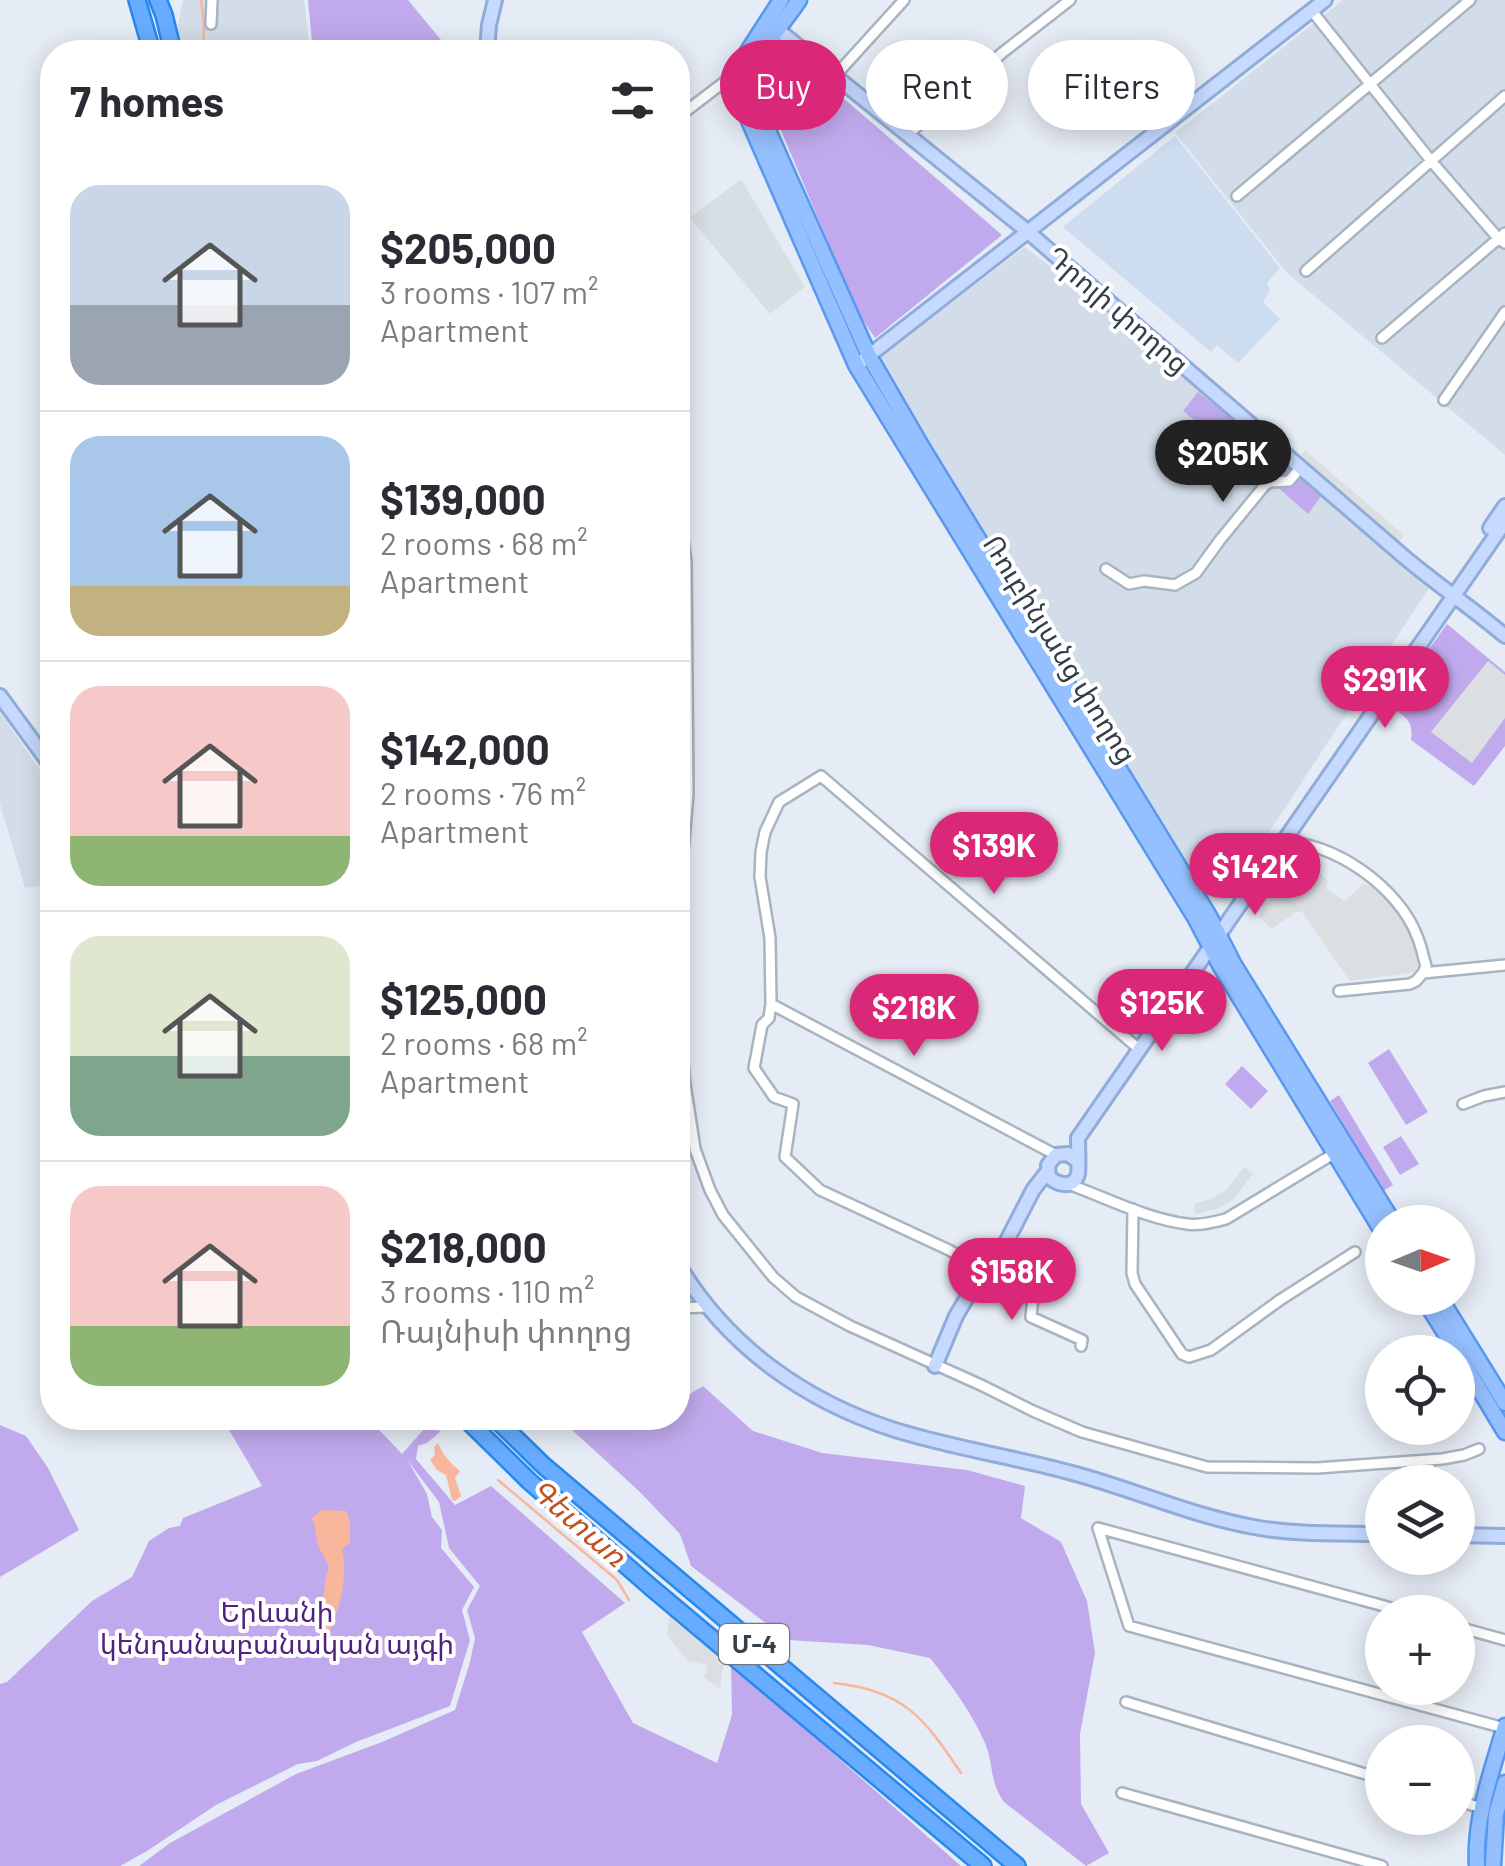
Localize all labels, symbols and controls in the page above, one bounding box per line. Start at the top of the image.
chip: Buy [720,40,846,130]
chip: Rent [866,40,1008,130]
chip: Filters [1028,40,1195,130]
icon: filters [605,73,660,128]
text: 7 homes [70,75,224,125]
text: $205,000 [380,222,556,272]
icon: home [150,225,270,345]
street label: Դրոյի փողոց [1040,238,1197,381]
text: 3 rooms · 107 m² [380,272,598,310]
text: Apartment [380,310,529,348]
pin: $205K [1153,420,1293,505]
text: $205K [1177,433,1269,471]
text: $139,000 [380,473,546,523]
icon: home [150,476,270,596]
text: 2 rooms · 68 m² [380,523,588,561]
street label: Ռուբինյանց փողոց [976,528,1145,769]
text: Apartment [380,561,529,599]
pin: $291K [1315,646,1455,731]
text: $291K [1343,659,1427,697]
text: $142,000 [380,723,550,773]
icon: home [150,726,270,846]
text: 2 rooms · 76 m² [380,773,586,811]
text: Apartment [380,811,529,849]
pin: $139K [924,812,1064,897]
text: $139K [952,825,1036,863]
pin: $142K [1185,833,1325,918]
text: $142K [1212,846,1298,884]
pin: $125K [1092,969,1232,1054]
text: $125,000 [380,973,547,1023]
pin: $218K [844,974,984,1059]
icon: home [150,976,270,1096]
text: $125K [1120,982,1204,1020]
text: $218K [872,987,956,1025]
text: 2 rooms · 68 m² [380,1023,588,1061]
text: Apartment [380,1061,529,1099]
north arrow [1365,1205,1475,1315]
map controls [1365,1205,1475,1835]
text: $218,000 [380,1221,547,1271]
icon: home [150,1226,270,1346]
pin: $158K [942,1238,1082,1323]
text: $158K [970,1251,1054,1289]
text: 3 rooms · 110 m² [380,1271,595,1309]
text: Ռայնիսի փողոց [380,1311,632,1349]
button: locate [1365,1335,1475,1445]
button: layers [1365,1465,1475,1575]
water label: Գետառ [524,1470,635,1573]
park label: Երևանի կենդանաբանական այգի [100,1594,454,1661]
button: + [1365,1595,1475,1705]
road number: Մ-4 [719,1624,789,1664]
button: − [1365,1725,1475,1835]

